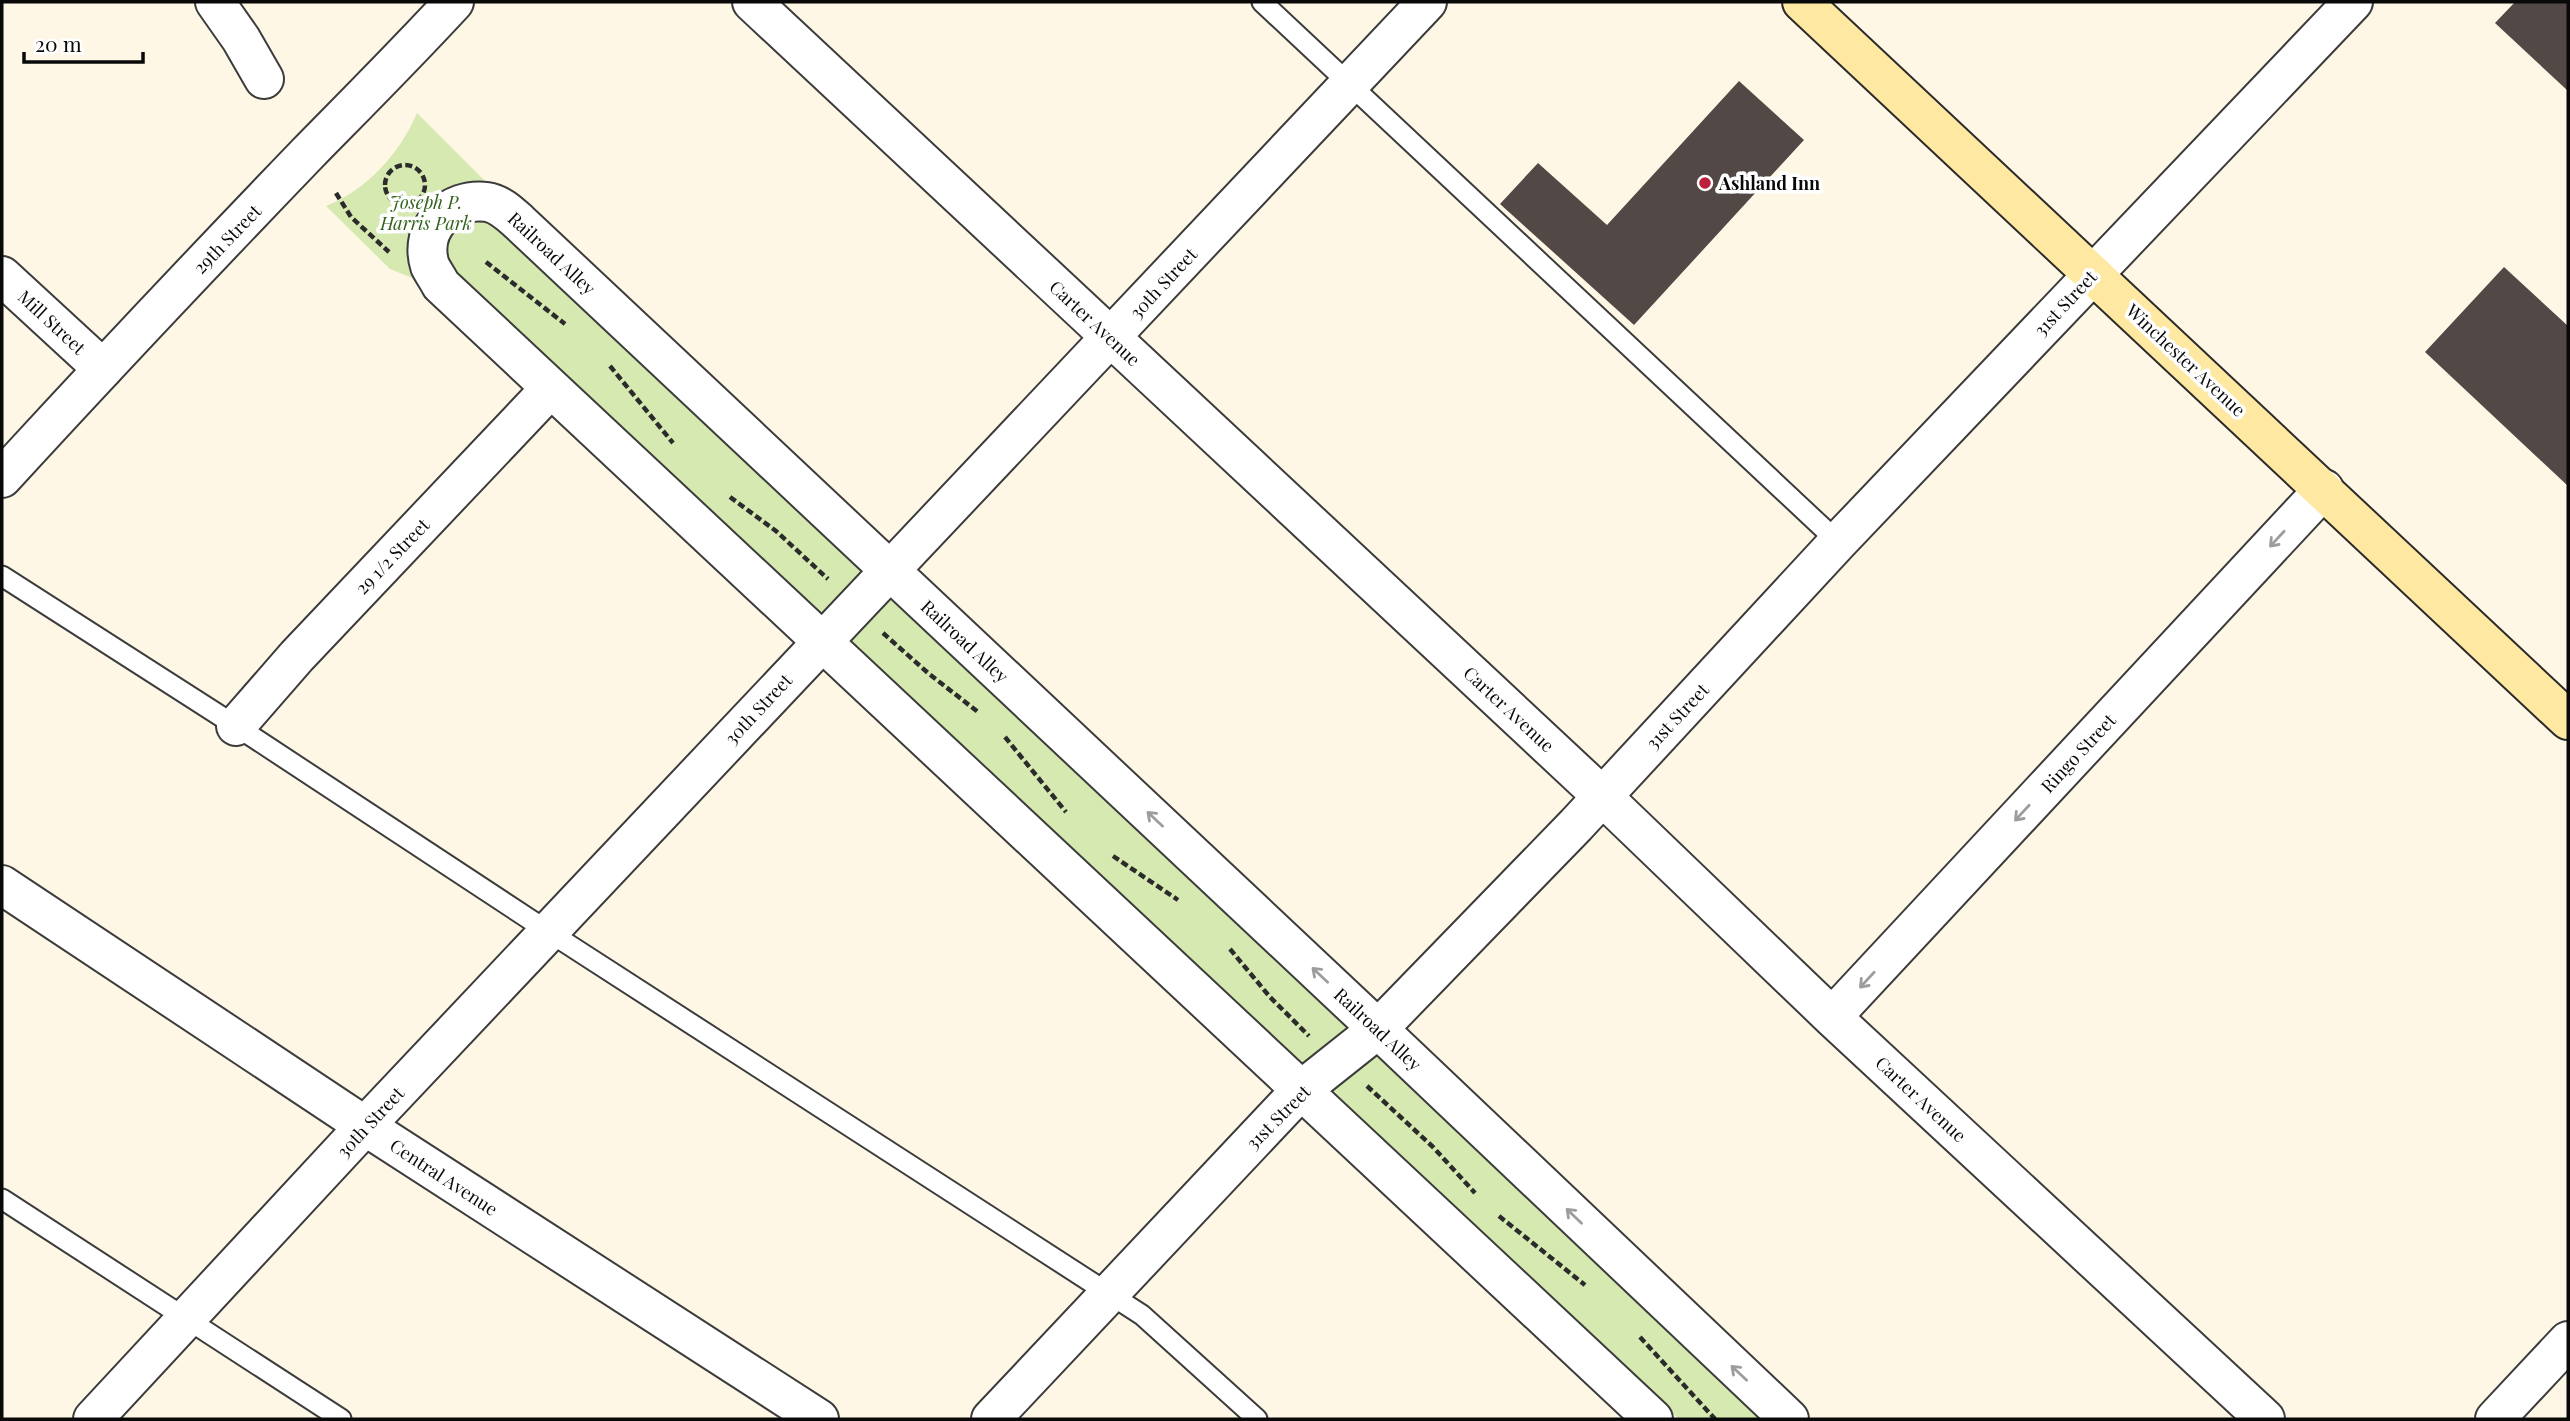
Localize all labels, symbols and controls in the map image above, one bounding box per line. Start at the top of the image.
scale bar [24,21,144,65]
text: 20 m [35,29,82,57]
place label: Ashland Inn [1718,171,1820,195]
marker: Ashland Inn [1697,175,1713,191]
park label: Joseph P. Harris Park [379,190,472,235]
street label: 29th Street [188,199,266,279]
street label: Railroad Alley [503,206,601,300]
street label: 30th Street [1124,242,1202,324]
street label: 31st Street [2028,264,2102,341]
street label: Carter Avenue [1044,275,1146,371]
street label: Mill Street [13,285,91,360]
street label: Winchester Avenue [2120,298,2251,422]
street label: 29 1/2 Street [350,512,435,599]
one-way arrow [2269,530,2286,547]
street label: Railroad Alley [916,594,1014,688]
street label: Carter Avenue [1458,661,1560,757]
street label: 30th Street [719,668,797,750]
street label: 31st Street [1640,677,1714,754]
street label: Ringo Street [2035,708,2121,798]
one-way arrow [2014,804,2030,822]
one-way arrow [1146,811,1164,828]
one-way arrow [1312,966,1329,983]
one-way arrow [1859,971,1875,989]
street label: Railroad Alley [1329,982,1427,1076]
street label: Carter Avenue [1870,1051,1972,1147]
street label: 31st Street [1241,1079,1316,1154]
street label: 30th Street [331,1081,409,1163]
street label: Central Avenue [385,1133,503,1221]
one-way arrow [1566,1207,1583,1224]
one-way arrow [1731,1364,1748,1381]

